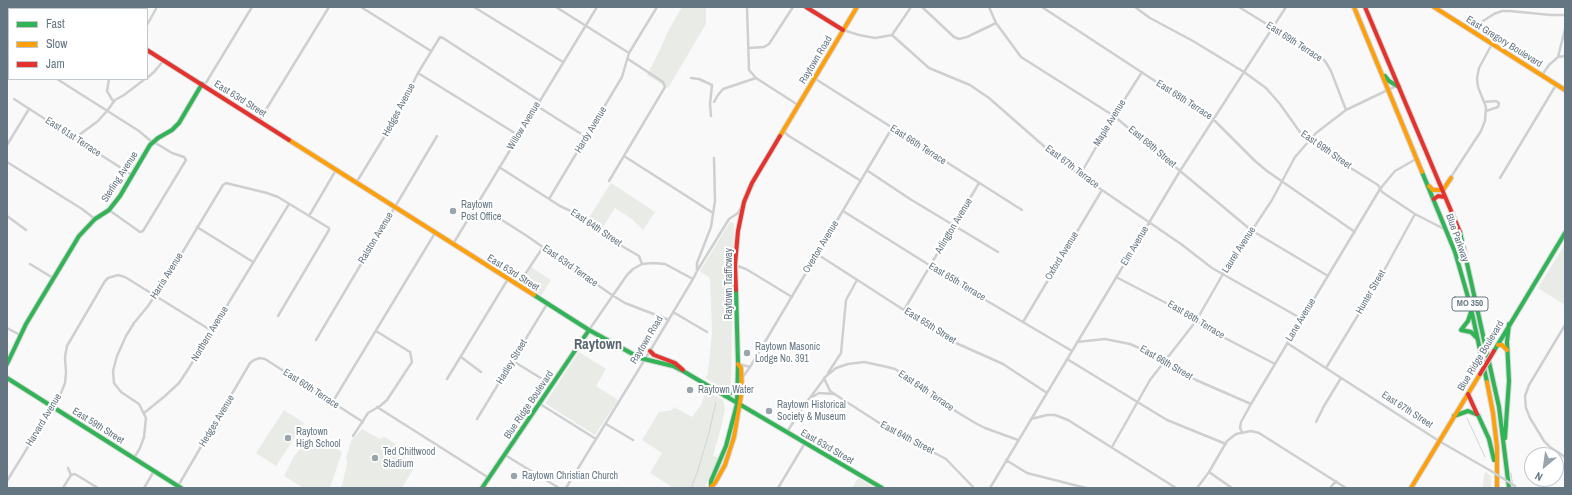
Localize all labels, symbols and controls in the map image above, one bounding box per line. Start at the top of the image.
legend [8,8,148,80]
street label: East Gregory Boulevard [1464,14,1544,70]
text: Fast [46,16,65,32]
street label: East 69th Terrace [1264,19,1324,65]
street label: Raytown Road [797,34,835,86]
text: Slow [46,36,67,52]
text: Jam [46,56,65,72]
street label: East 68th Terrace [1154,77,1214,123]
street label: East 63rd Street [212,78,268,120]
street label: Hedges Avenue [380,81,418,139]
street label: Maple Avenue [1091,98,1129,148]
street label: Willow Avenue [505,100,543,152]
street label: Hardy Avenue [573,105,609,155]
street label: East 61st Terrace [43,115,103,159]
street label: East 66th Terrace [888,122,948,168]
street label: East 68th Street [1126,124,1178,170]
street label: East 69th Street [1298,128,1354,172]
street label: East 67th Terrace [1043,143,1101,191]
street label: Sterling Avenue [99,149,141,205]
street label: Arlington Avenue [933,196,975,256]
place label: Raytown Post Office [461,199,501,222]
marker: Raytown Post Office [448,206,458,216]
street label: East 64th Street [568,207,624,249]
street label: Ralston Avenue [356,210,396,266]
street label: Blue Parkway [1443,212,1471,264]
street label: Overton Avenue [801,219,841,275]
street label: Elm Avenue [1119,224,1151,268]
street label: Laurel Avenue [1220,225,1258,275]
street label: Oxford Avenue [1043,230,1081,282]
street label: East 63rd Terrace [540,243,600,289]
street label: Raytown Trafficway [723,248,735,320]
street label: Harris Avenue [148,251,186,301]
street label: East 63rd Street [485,252,541,294]
street label: East 65th Terrace [926,260,988,304]
street label: Hunter Street [1354,268,1388,316]
street label: Lane Avenue [1283,296,1319,344]
road number: MO 350 [1452,297,1488,311]
street label: East 66th Terrace [1165,298,1227,342]
street label: Northern Avenue [189,304,231,364]
street label: East 65th Street [902,305,958,347]
street label: Raytown Road [628,314,666,366]
street label: Blue Ridge Boulevard [1455,319,1507,393]
district label: Raytown [574,337,622,353]
street label: Hadley Street [494,338,530,386]
place label: Raytown Masonic Lodge No. 391 [755,341,820,364]
street label: East 66th Street [1138,343,1194,383]
marker: Raytown Masonic Lodge No. 391 [742,348,752,358]
street label: East 60th Terrace [281,366,341,412]
street label: East 64th Terrace [896,368,956,414]
street label: Blue Ridge Boulevard [502,369,556,441]
place label: Raytown Water [698,384,754,396]
marker: Raytown Water [685,385,695,395]
street label: East 67th Street [1379,389,1435,431]
street label: Harvard Avenue [24,392,64,448]
street label: Hedges Avenue [197,393,237,449]
place label: Raytown Historical Society & Museum [777,399,846,422]
street label: East 59th Street [70,405,126,447]
marker: Raytown Historical Society & Museum [764,406,774,416]
street label: East 64th Street [878,419,936,457]
place label: Raytown High School [296,426,341,450]
street label: East 63rd Street [798,427,856,467]
marker: Raytown High School [283,433,293,443]
place label: Ted Chittwood Stadium [383,446,435,470]
north arrow [1524,447,1564,487]
marker: Ted Chittwood Stadium [370,453,380,463]
text: N [1532,469,1545,484]
place label: Raytown Christian Church [522,470,618,482]
marker: Raytown Christian Church [509,471,519,481]

